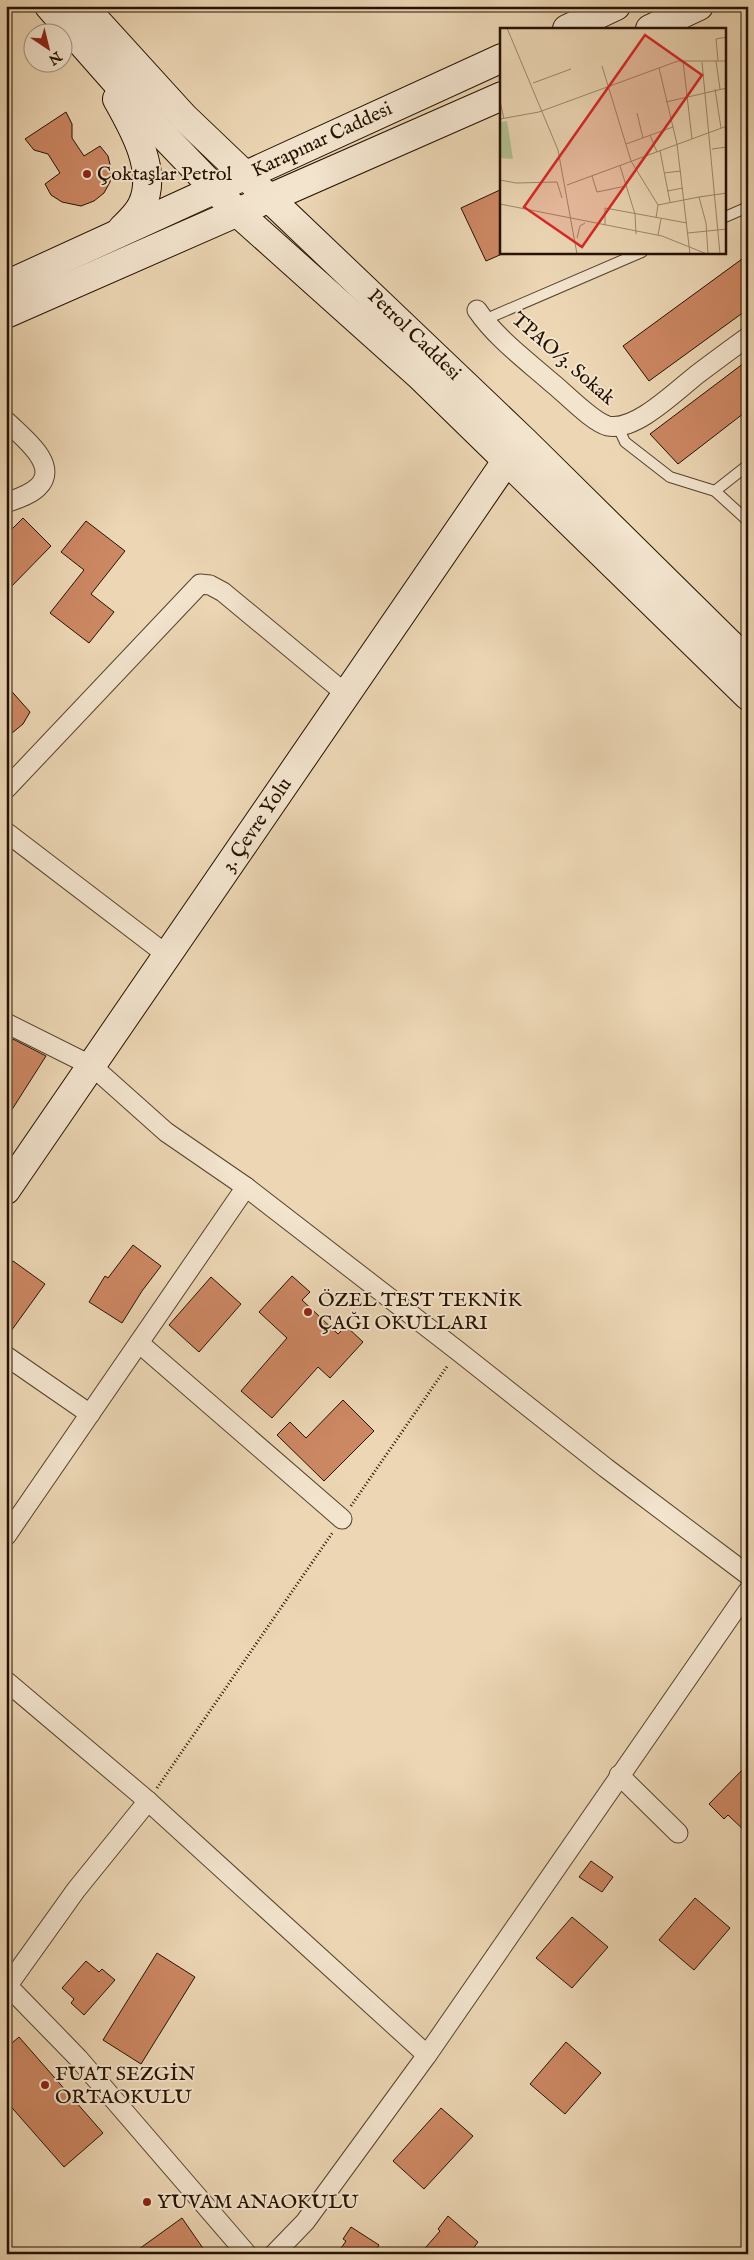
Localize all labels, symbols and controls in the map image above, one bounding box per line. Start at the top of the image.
north arrow [22,22,72,72]
inset map [500,28,726,254]
text: N [45,46,66,69]
street label: Karapınar Caddesi [248,97,396,183]
place label: Çoktaşlar Petrol [97,162,232,187]
marker: Çoktaşlar Petrol [81,168,93,180]
street label: Petrol Caddesi [362,284,466,386]
street label: TPAO/3. Sokak [506,307,620,411]
street label: 3. Çevre Yolu [216,773,298,877]
place label: ÖZEL TEST TEKNİK ÇAĞI OKULLARI [318,1288,522,1336]
marker: ÖZEL TEST TEKNİK ÇAĞI OKULLARI [302,1306,314,1318]
place label: FUAT SEZGİN ORTAOKULU [55,2062,196,2110]
marker: FUAT SEZGİN ORTAOKULU [39,2079,51,2091]
place label: YUVAM ANAOKULU [157,2190,360,2215]
marker: YUVAM ANAOKULU [141,2196,153,2208]

